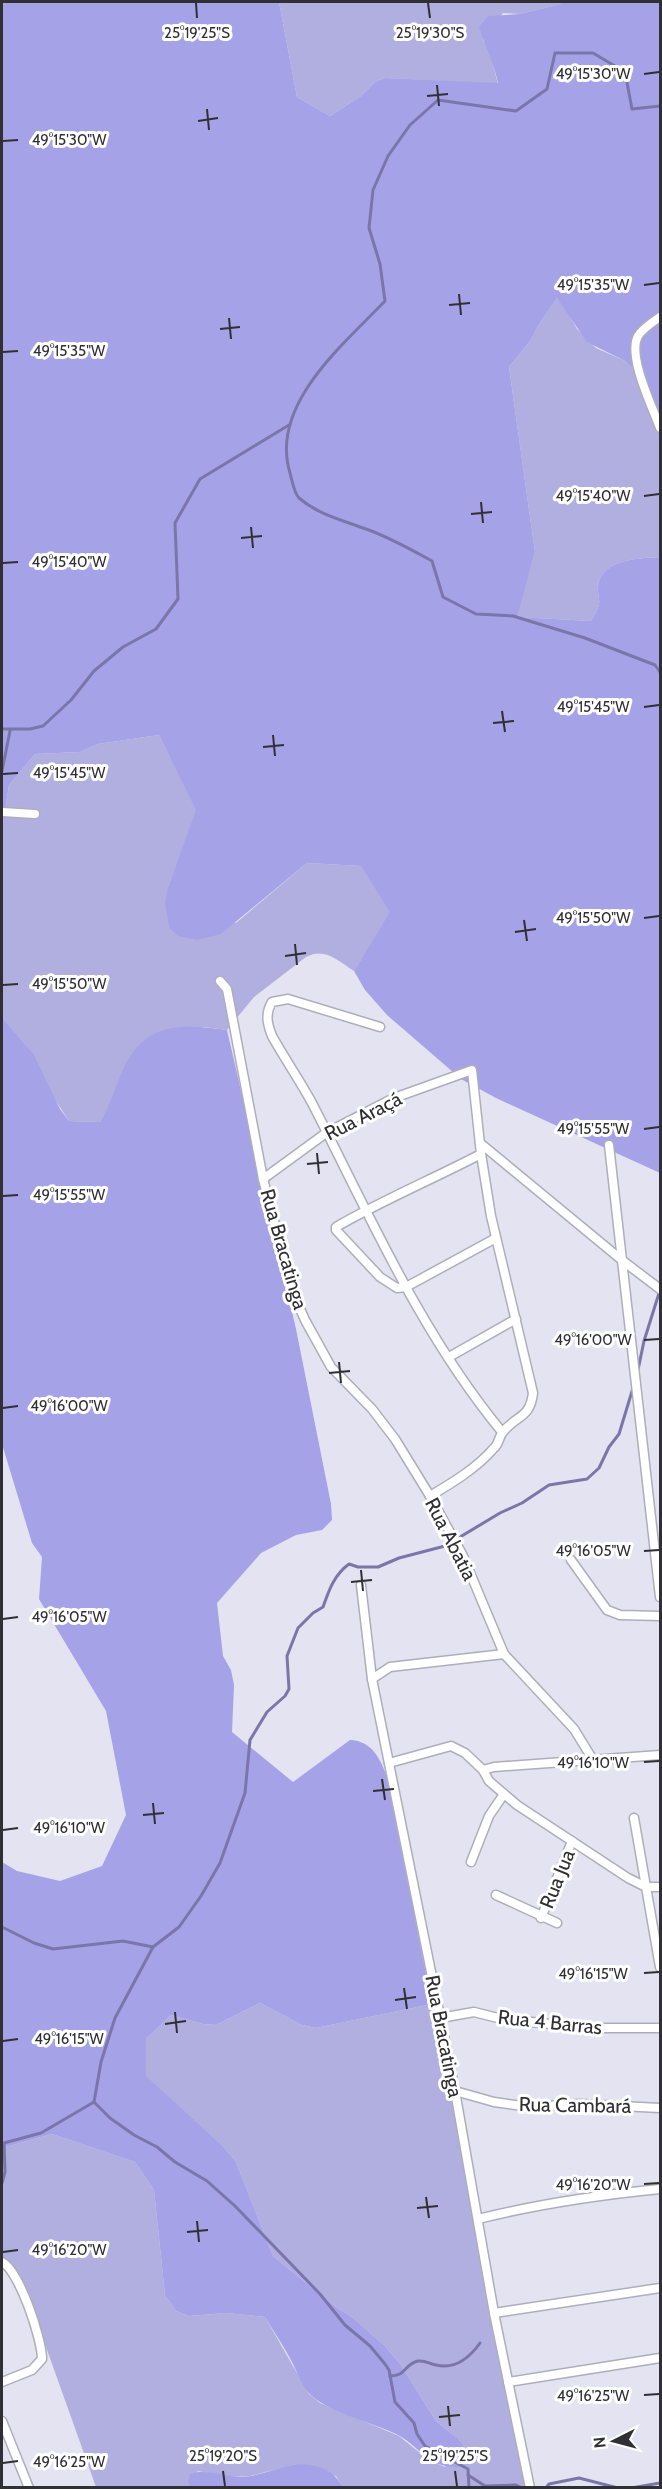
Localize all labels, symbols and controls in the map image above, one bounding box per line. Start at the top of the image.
text: 25°19'25"S [164,24,230,42]
text: 25°19'30"S [396,24,464,42]
text: 49°15'30"W [556,65,631,83]
text: 49°15'30"W [32,131,107,149]
text: 49°15'35"W [557,276,630,294]
text: 49°15'35"W [33,342,106,360]
text: 49°15'40"W [555,487,631,505]
text: 49°15'40"W [31,553,107,571]
text: 49°15'45"W [557,698,630,716]
text: 49°15'45"W [33,764,106,782]
text: 49°15'50"W [556,909,631,927]
text: 49°15'50"W [32,975,107,993]
street label: Rua Araçá [320,1086,406,1146]
text: 49°15'55"W [557,1120,630,1138]
text: 49°15'55"W [33,1186,106,1204]
street label: Rua Bracatinga [255,1186,313,1312]
text: 49°16'00"W [554,1331,633,1349]
text: 49°16'00"W [30,1397,109,1415]
street label: Rua Abatia [420,1494,482,1585]
text: 49°16'05"W [555,1542,631,1560]
text: 49°16'05"W [31,1608,107,1626]
text: 49°16'10"W [557,1754,630,1772]
text: 49°16'10"W [33,1819,106,1837]
street label: Rua Jua [534,1846,580,1912]
text: 49°16'15"W [558,1965,629,1983]
street label: Rua Bracatinga [420,1973,468,2100]
street label: Rua 4 Barras [497,2005,603,2039]
text: 49°16'15"W [34,2030,105,2048]
street label: Rua Cambará [519,2092,632,2118]
text: 49°16'20"W [556,2176,631,2194]
text: 49°16'20"W [32,2241,107,2259]
text: 49°16'25"W [557,2387,630,2405]
north arrow [584,2411,644,2471]
text: N [590,2436,610,2449]
text: 25°19'20"S [189,2447,257,2465]
text: 25°19'25"S [422,2447,488,2465]
text: 49°16'25"W [33,2453,106,2471]

